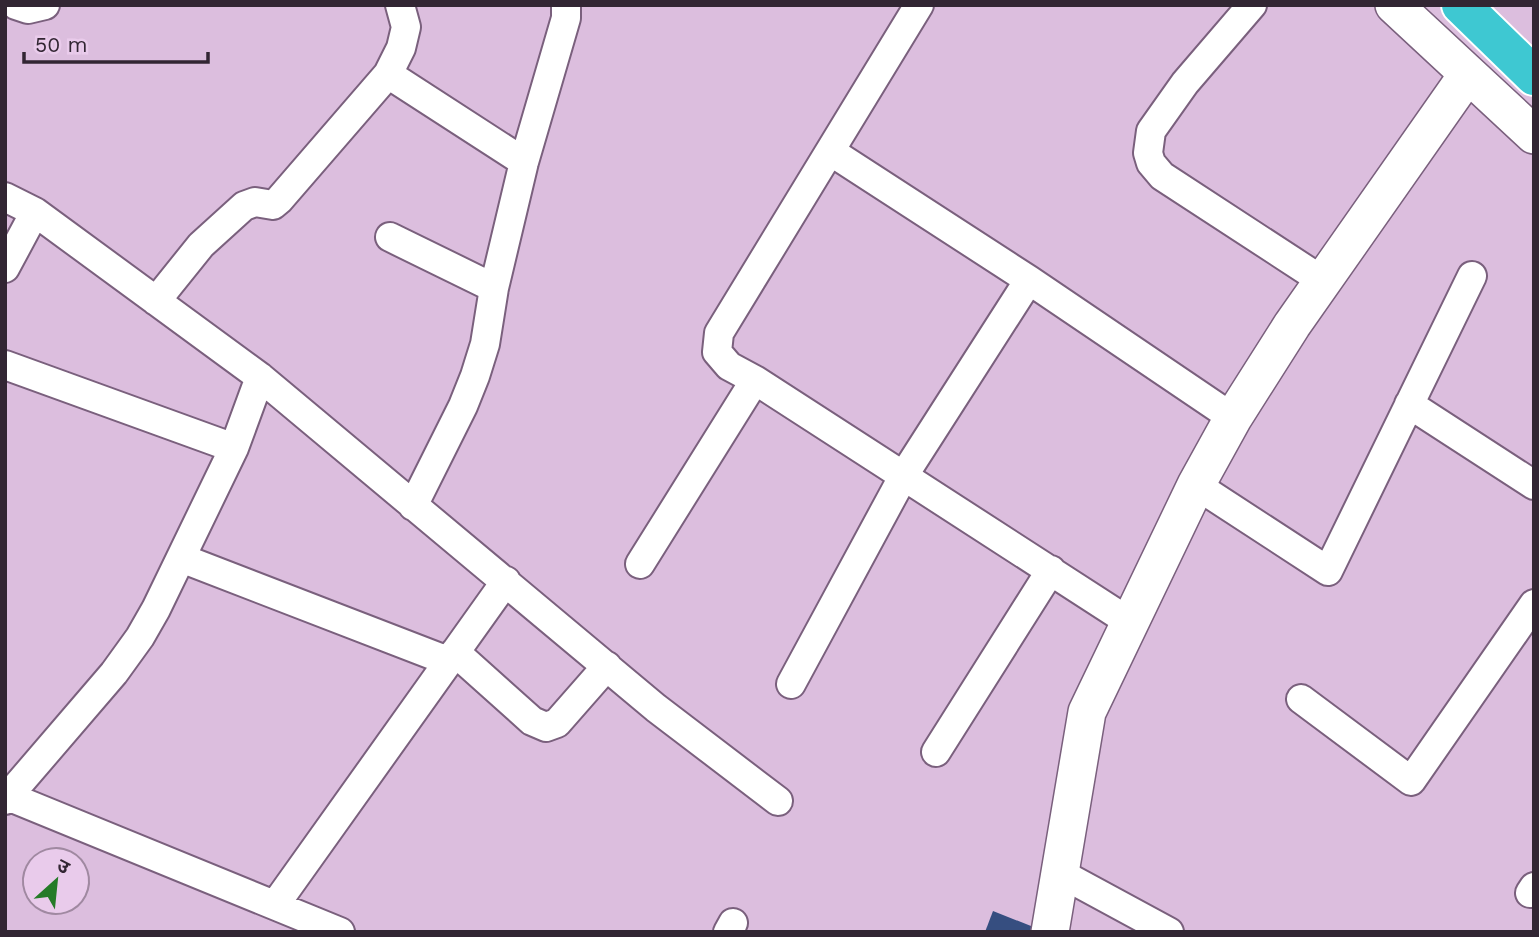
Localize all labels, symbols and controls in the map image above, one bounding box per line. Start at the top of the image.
scale bar [24,21,208,65]
text: 50 m [35,32,87,57]
north arrow [21,846,91,916]
text: उ [53,854,74,879]

